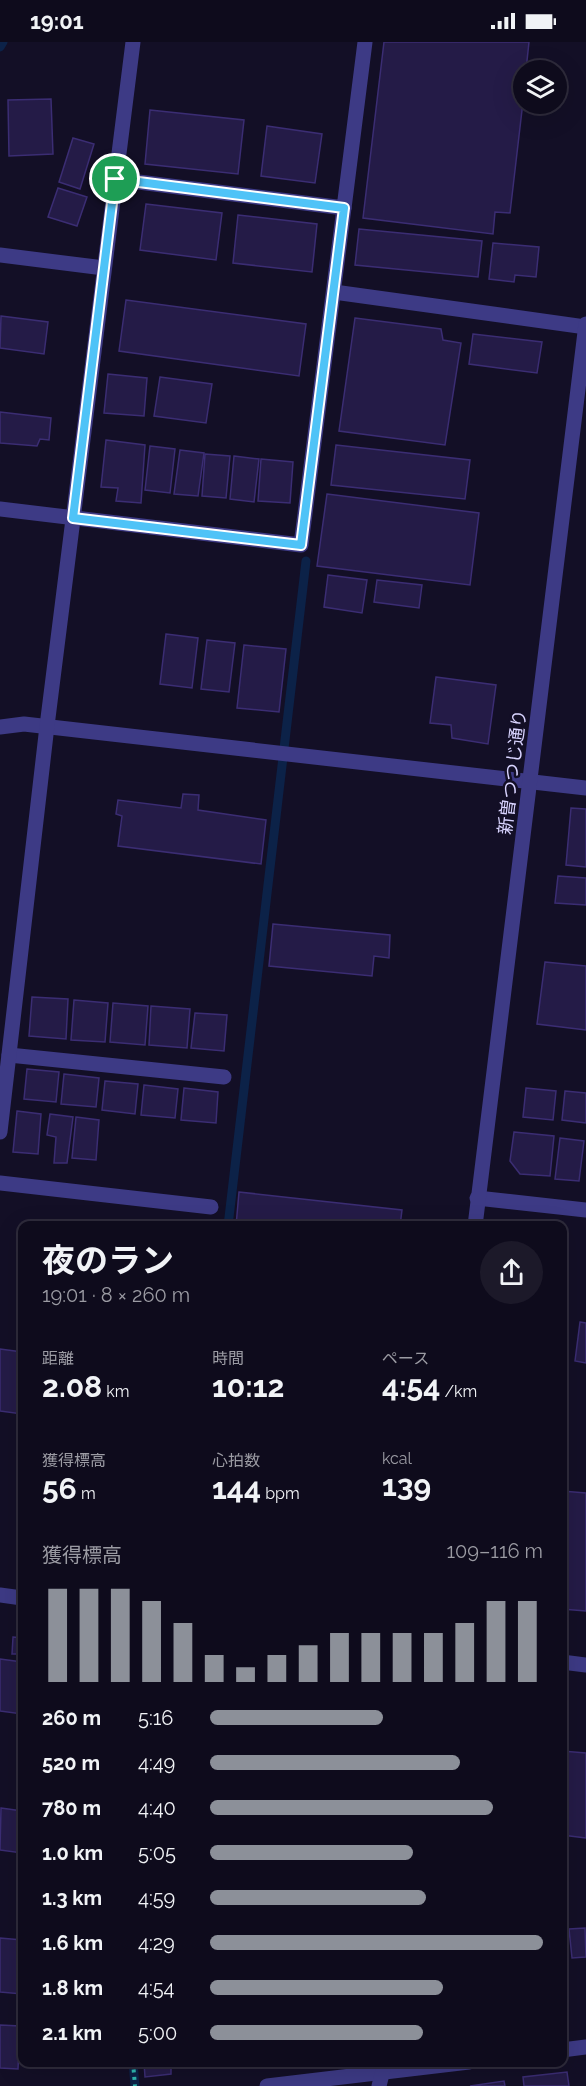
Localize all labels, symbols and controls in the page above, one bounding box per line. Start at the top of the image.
text: 19:01 [30,8,84,34]
map controls [513,60,567,114]
button: layers [513,60,567,114]
pin [89,153,140,204]
icon: arrive [98,162,131,195]
street label: 新曽つつじ通り [494,708,530,836]
text: 夜のラン [42,1241,174,1280]
button: share [480,1241,543,1304]
text: 19:01 · 8 × 260 m [42,1283,190,1307]
text: 距離 [42,1349,74,1368]
text: 時間 [212,1349,244,1368]
text: ペース [382,1349,429,1368]
text: 2.08 [42,1369,102,1404]
text: 10:12 [212,1369,284,1404]
text: 4:54 [382,1369,440,1404]
text: km [102,1382,129,1401]
text: /km [440,1382,477,1401]
text: kcal [382,1449,412,1468]
text: 獲得標高 [42,1451,106,1470]
text: 心拍数 [212,1451,260,1470]
text: 139 [382,1468,431,1503]
text: 56 [42,1471,77,1506]
text: 144 [212,1471,261,1506]
text: m [77,1484,96,1503]
text: bpm [261,1484,300,1503]
text: 109–116 m [447,1539,543,1563]
text: 獲得標高 [42,1543,122,1567]
text: 260 m [42,1706,101,1730]
text: 5:16 [138,1706,173,1730]
text: 520 m [42,1751,100,1775]
text: 4:49 [138,1751,175,1775]
text: 780 m [42,1796,101,1820]
text: 4:40 [138,1796,176,1820]
text: 1.0 km [42,1841,103,1865]
text: 5:05 [138,1841,176,1865]
text: 1.3 km [42,1886,102,1910]
text: 4:59 [138,1886,175,1910]
text: 1.6 km [42,1931,103,1955]
text: 4:29 [138,1931,175,1955]
text: 1.8 km [42,1976,103,2000]
text: 4:54 [138,1976,175,2000]
text: 2.1 km [42,2021,102,2045]
text: 5:00 [138,2021,177,2045]

